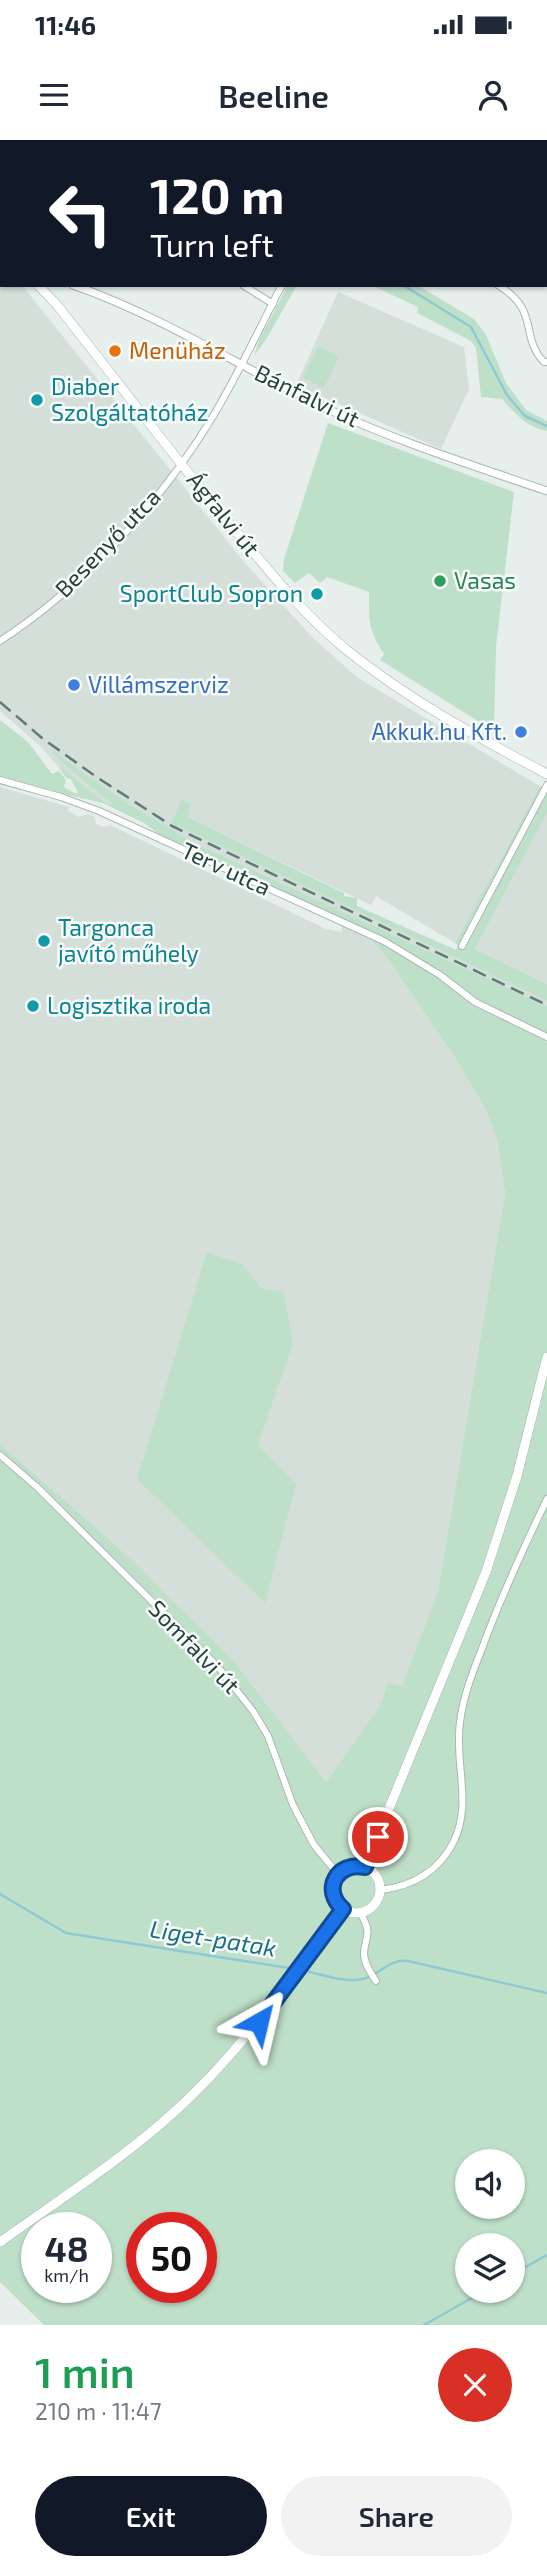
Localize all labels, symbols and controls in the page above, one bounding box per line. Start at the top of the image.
text: 11:46 [35,9,96,40]
icon: menu [35,76,73,114]
text: Beeline [218,76,329,114]
icon: person [474,76,512,114]
text: 120 m [150,165,284,224]
icon: left [35,168,126,259]
text: Turn left [150,225,274,263]
place label: Menüház [129,336,226,364]
marker: Menüház [107,343,123,359]
street label: Bánfalvi út [251,358,364,433]
place label: Diaber Szolgáltatóház [51,372,208,426]
marker: Diaber Szolgáltatóház [29,392,45,408]
street label: Ágfalvi út [182,466,266,561]
street label: Besenyő utca [49,482,166,602]
place label: Vasas [454,566,516,594]
marker: Vasas [432,573,448,589]
place label: SportClub Sopron [120,579,303,607]
marker: SportClub Sopron [309,586,325,602]
place label: Villámszerviz [88,670,229,698]
marker: Villámszerviz [66,677,82,693]
place label: Akkuk.hu Kft. [371,717,507,745]
marker: Akkuk.hu Kft. [513,724,529,740]
street label: Terv utca [177,835,275,901]
place label: Targonca javító műhely [58,913,199,967]
marker: Targonca javító műhely [36,933,52,949]
place label: Logisztika iroda [47,991,211,1019]
marker: Logisztika iroda [25,998,41,1014]
street label: Somfalvi út [143,1594,246,1699]
pin [348,1807,408,1867]
icon: arrive [359,1818,397,1856]
water label: Liget-patak [148,1913,278,1962]
position arrow [222,1985,296,2059]
map controls [455,2149,525,2303]
button: sound [455,2149,525,2219]
speed limit sign: 50 [126,2212,217,2303]
text: 48 [44,2227,89,2269]
button: layers [455,2233,525,2303]
text: km/h [44,2264,89,2286]
text: 1 min [35,2346,135,2396]
button: close [438,2348,512,2422]
text: 210 m · 11:47 [35,2397,162,2425]
button: Exit [35,2476,267,2556]
button: Share [281,2476,512,2556]

